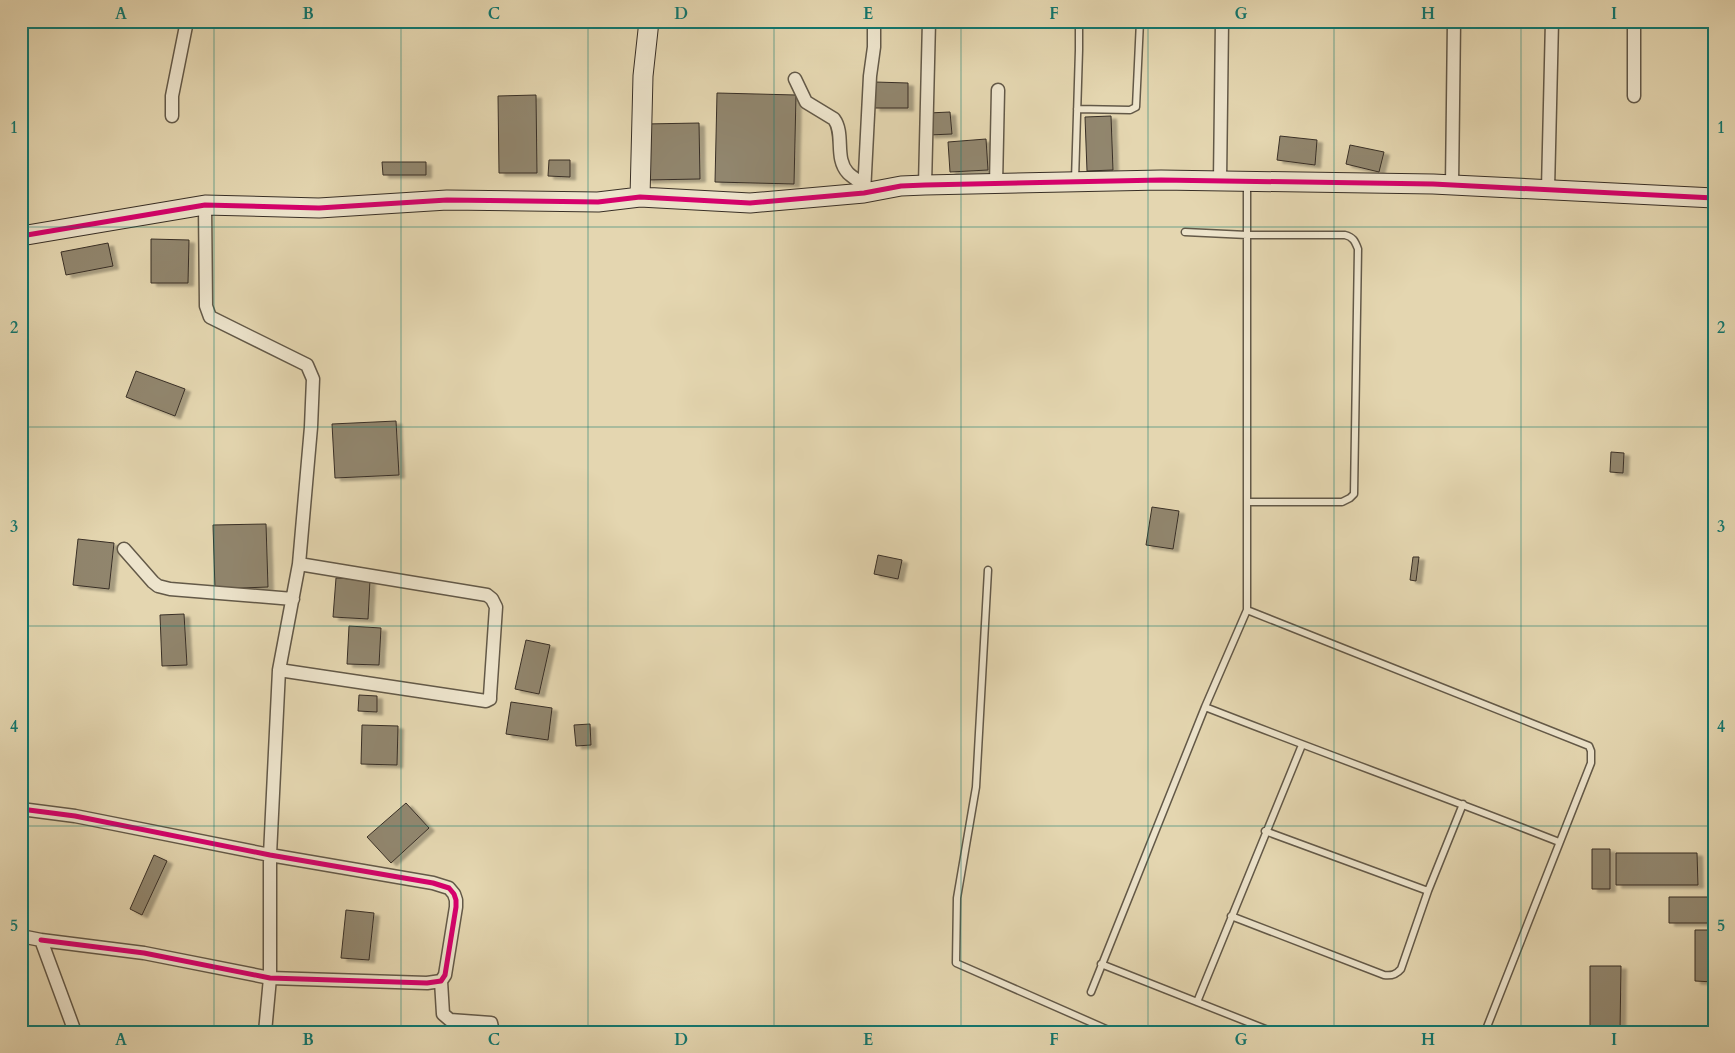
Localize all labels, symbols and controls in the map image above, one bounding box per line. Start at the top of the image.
text: A [115,3,127,25]
text: B [302,3,314,25]
text: C [488,3,500,25]
text: D [674,3,688,25]
text: E [863,3,873,25]
text: F [1049,3,1059,25]
text: G [1234,3,1248,25]
text: H [1421,3,1435,25]
text: I [1611,3,1617,25]
text: 1 [10,117,18,139]
text: 1 [1717,117,1725,139]
text: 2 [10,317,18,339]
text: 2 [1717,317,1725,339]
text: 3 [10,516,18,538]
text: 3 [1717,516,1725,538]
text: 4 [10,716,18,738]
text: 4 [1717,716,1725,738]
text: 5 [10,915,18,937]
text: 5 [1717,915,1725,937]
text: A [115,1029,127,1051]
text: B [302,1029,314,1051]
text: C [488,1029,500,1051]
text: D [674,1029,688,1051]
text: E [863,1029,873,1051]
text: F [1049,1029,1059,1051]
text: G [1234,1029,1248,1051]
text: H [1421,1029,1435,1051]
text: I [1611,1029,1617,1051]

